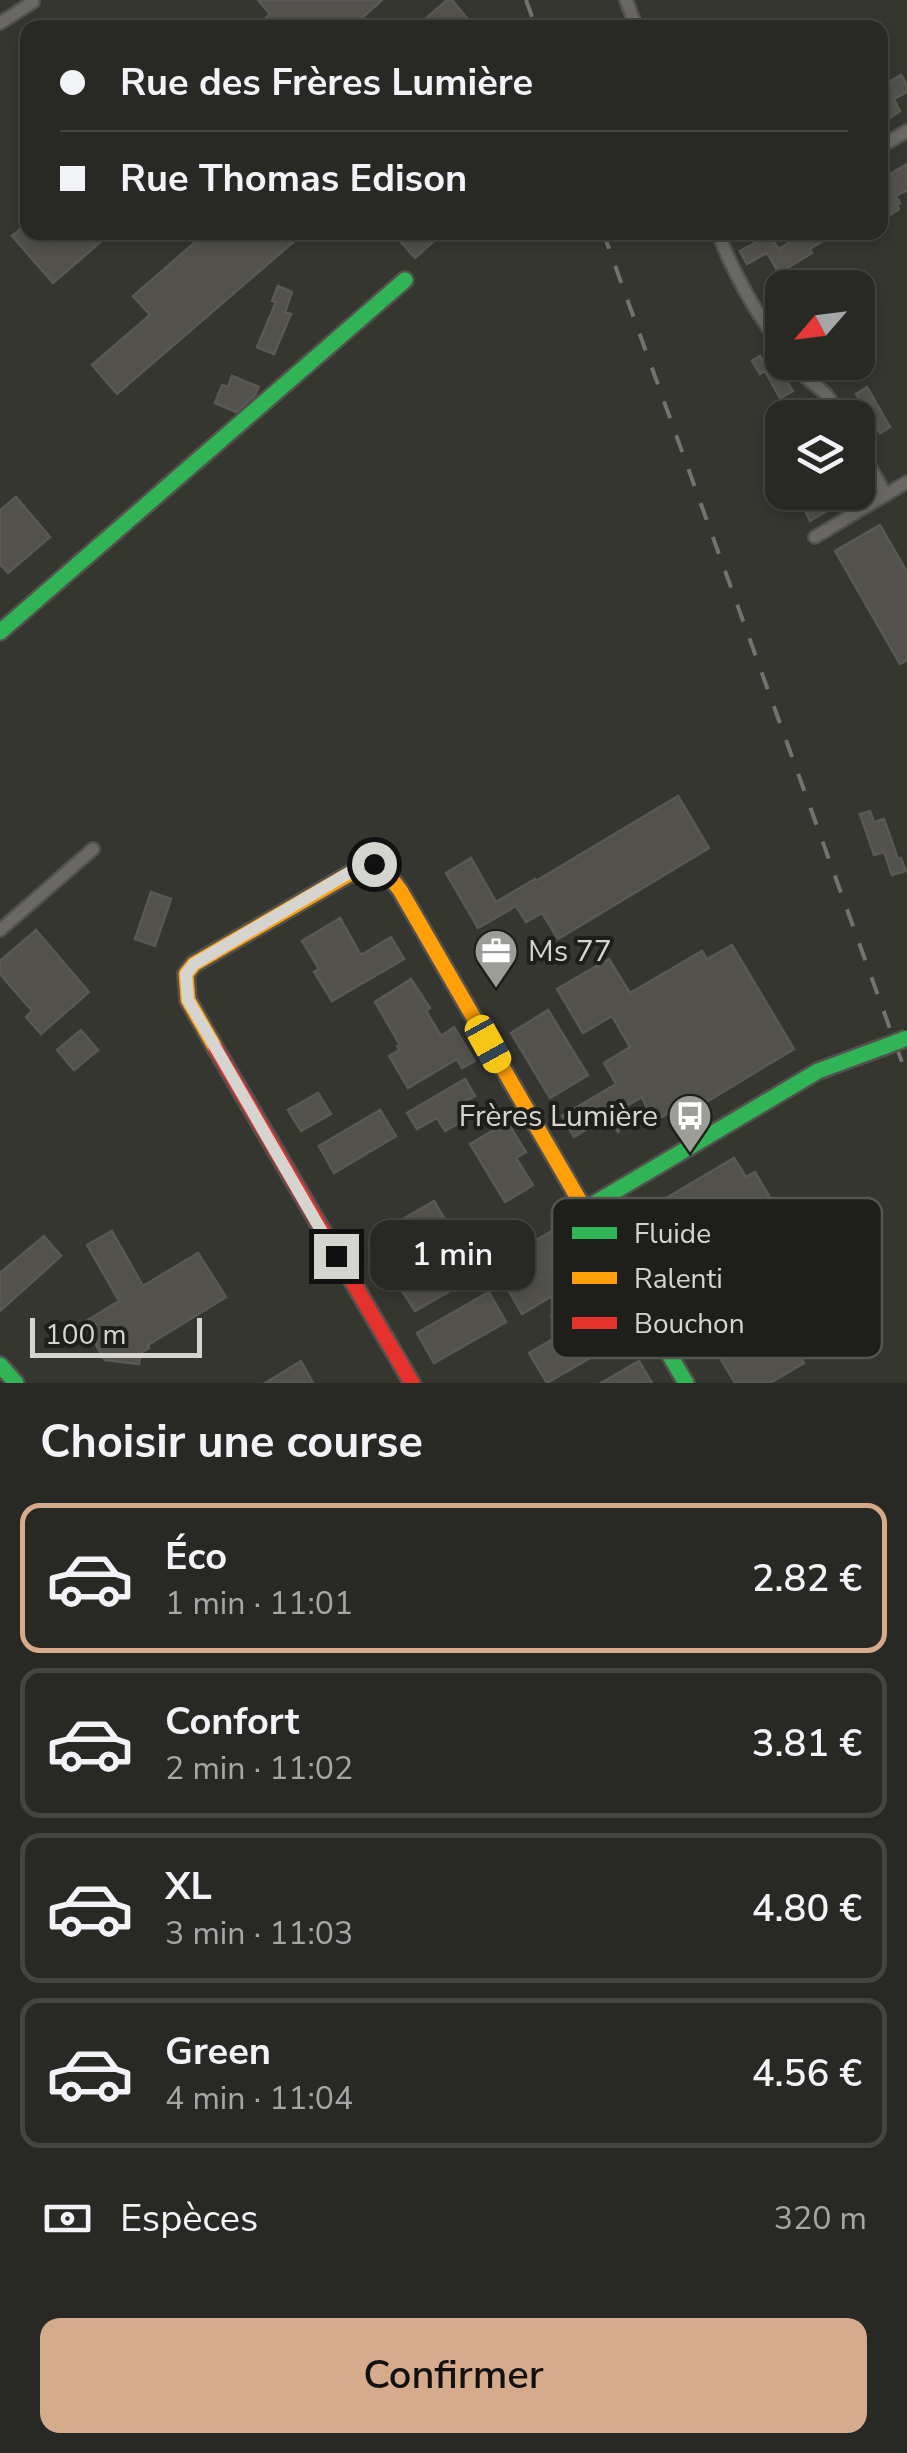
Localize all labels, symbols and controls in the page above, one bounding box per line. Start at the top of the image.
text: Rue des Frères Lumière [120,57,533,108]
text: Rue Thomas Edison [120,153,467,204]
north arrow [765,270,875,380]
map controls [765,270,875,510]
button: layers [765,400,875,510]
route start [352,842,397,887]
office icon: Ms 77 [473,928,519,989]
place label: Ms 77 [528,931,612,972]
car [460,1010,516,1078]
bus stop icon: Frères Lumière [667,1093,713,1154]
place label: Frères Lumière [459,1096,658,1137]
legend [552,1198,882,1358]
text: Fluide [634,1215,711,1253]
callout: 1 min [371,1221,536,1291]
text: 1 min [412,1233,493,1276]
route end [314,1234,359,1279]
text: Ralenti [634,1260,723,1298]
text: Bouchon [634,1305,745,1343]
scale bar [30,1313,202,1358]
text: 100 m [45,1316,127,1354]
text: Choisir une course [40,1412,423,1473]
text: Éco [165,1531,227,1582]
icon: car [45,1533,135,1623]
text: 2.82 € [752,1553,862,1604]
text: 1 min · 11:01 [165,1582,353,1625]
text: Confort [165,1696,299,1747]
icon: car [45,1698,135,1788]
text: 3.81 € [752,1718,862,1769]
text: 2 min · 11:02 [165,1747,353,1790]
text: XL [165,1861,212,1912]
icon: car [45,1863,135,1953]
text: 4.80 € [752,1883,862,1934]
text: 3 min · 11:03 [165,1912,353,1955]
text: Green [165,2026,271,2077]
icon: car [45,2028,135,2118]
text: 4.56 € [752,2048,862,2099]
text: 4 min · 11:04 [165,2077,353,2120]
icon: cash [40,2191,95,2246]
text: Espèces [120,2193,258,2244]
text: 320 m [774,2197,867,2240]
button: Confirmer [40,2318,867,2433]

